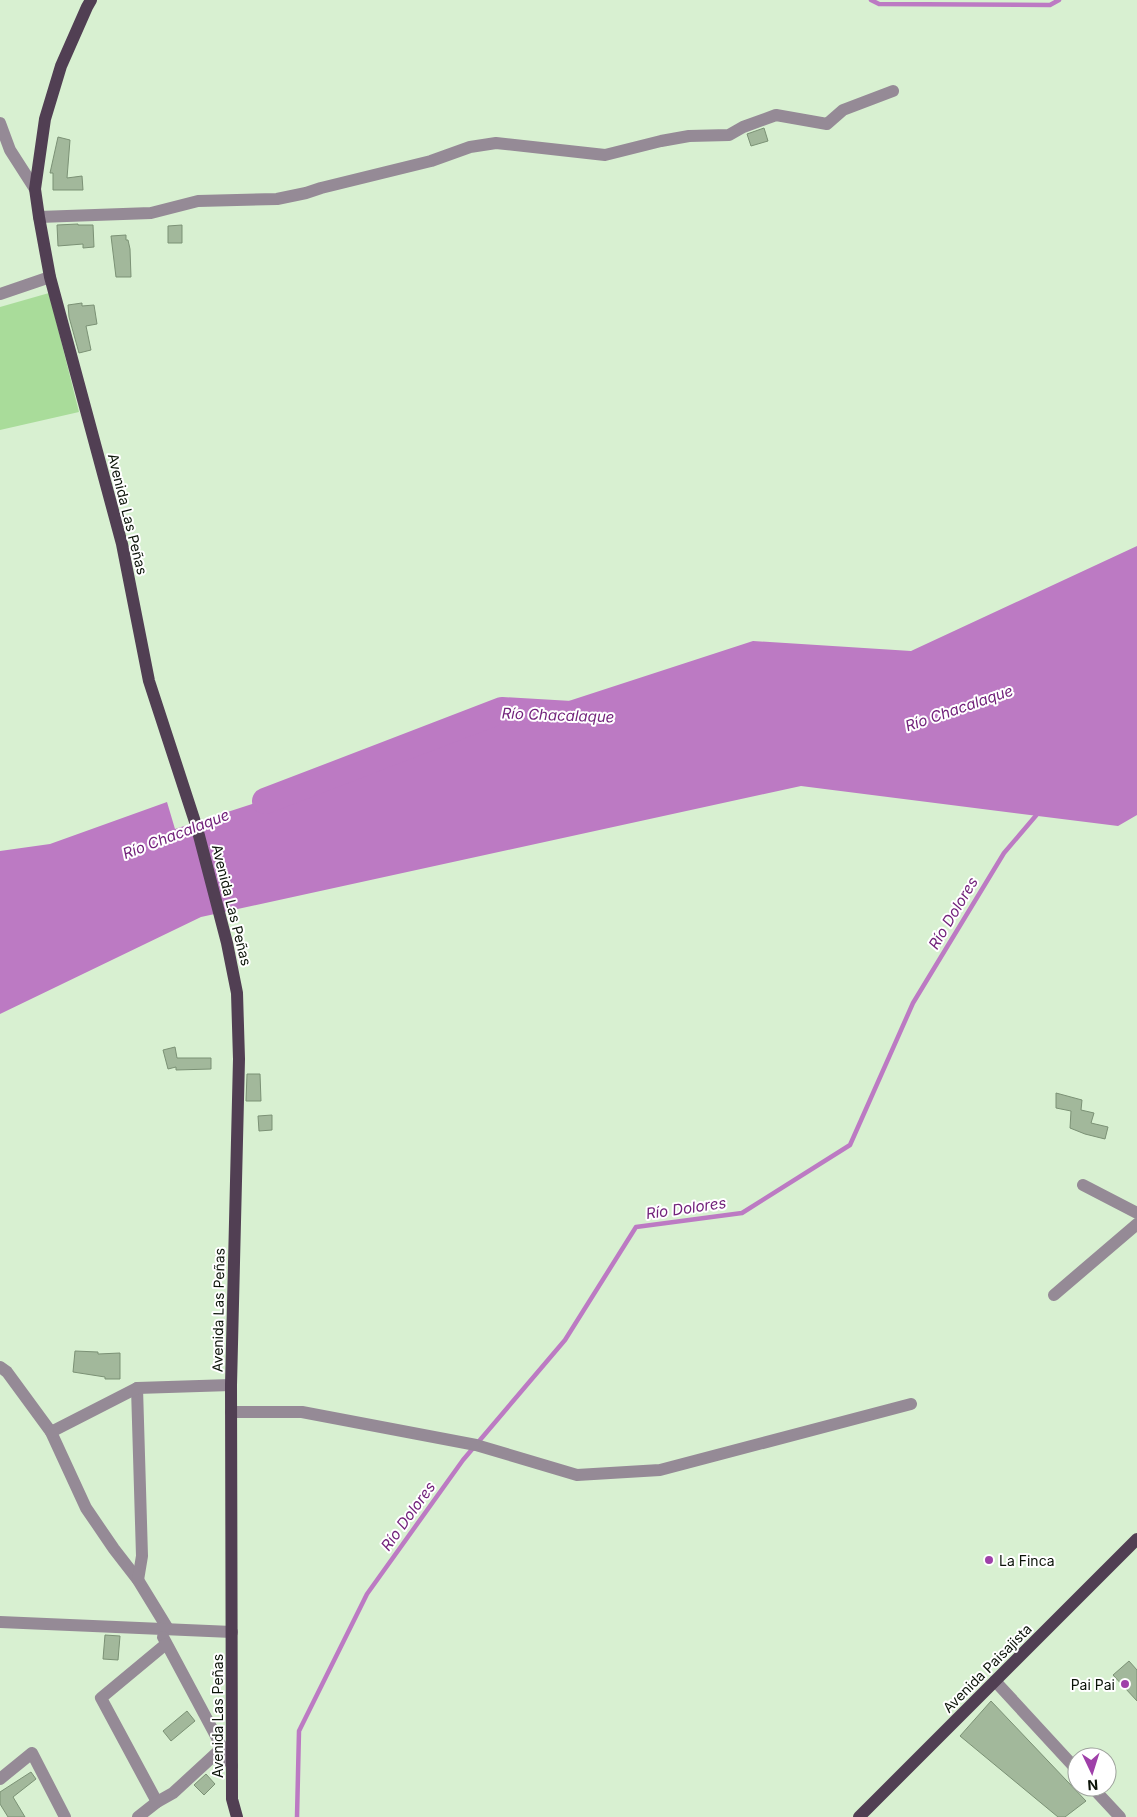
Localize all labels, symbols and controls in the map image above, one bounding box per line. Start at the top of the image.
street label: Avenida Las Peñas [105,452,151,576]
water label: Río Chacalaque [903,681,1015,735]
water label: Río Chacalaque [501,704,615,726]
water label: Río Chacalaque [120,805,232,863]
street label: Avenida Las Peñas [209,843,255,967]
water label: Río Dolores [924,873,982,953]
water label: Río Dolores [645,1193,727,1223]
street label: Avenida Las Peñas [208,1248,228,1372]
water label: Río Dolores [377,1478,440,1554]
place label: La Finca [999,1552,1055,1569]
marker: La Finca [983,1554,995,1566]
street label: Avenida Paisajista [939,1620,1035,1716]
street label: Avenida Las Peñas [209,1654,226,1778]
place label: Pai Pai [1071,1676,1115,1693]
marker: Pai Pai [1119,1678,1131,1690]
north arrow [1067,1747,1117,1797]
text: N [1087,1777,1099,1794]

